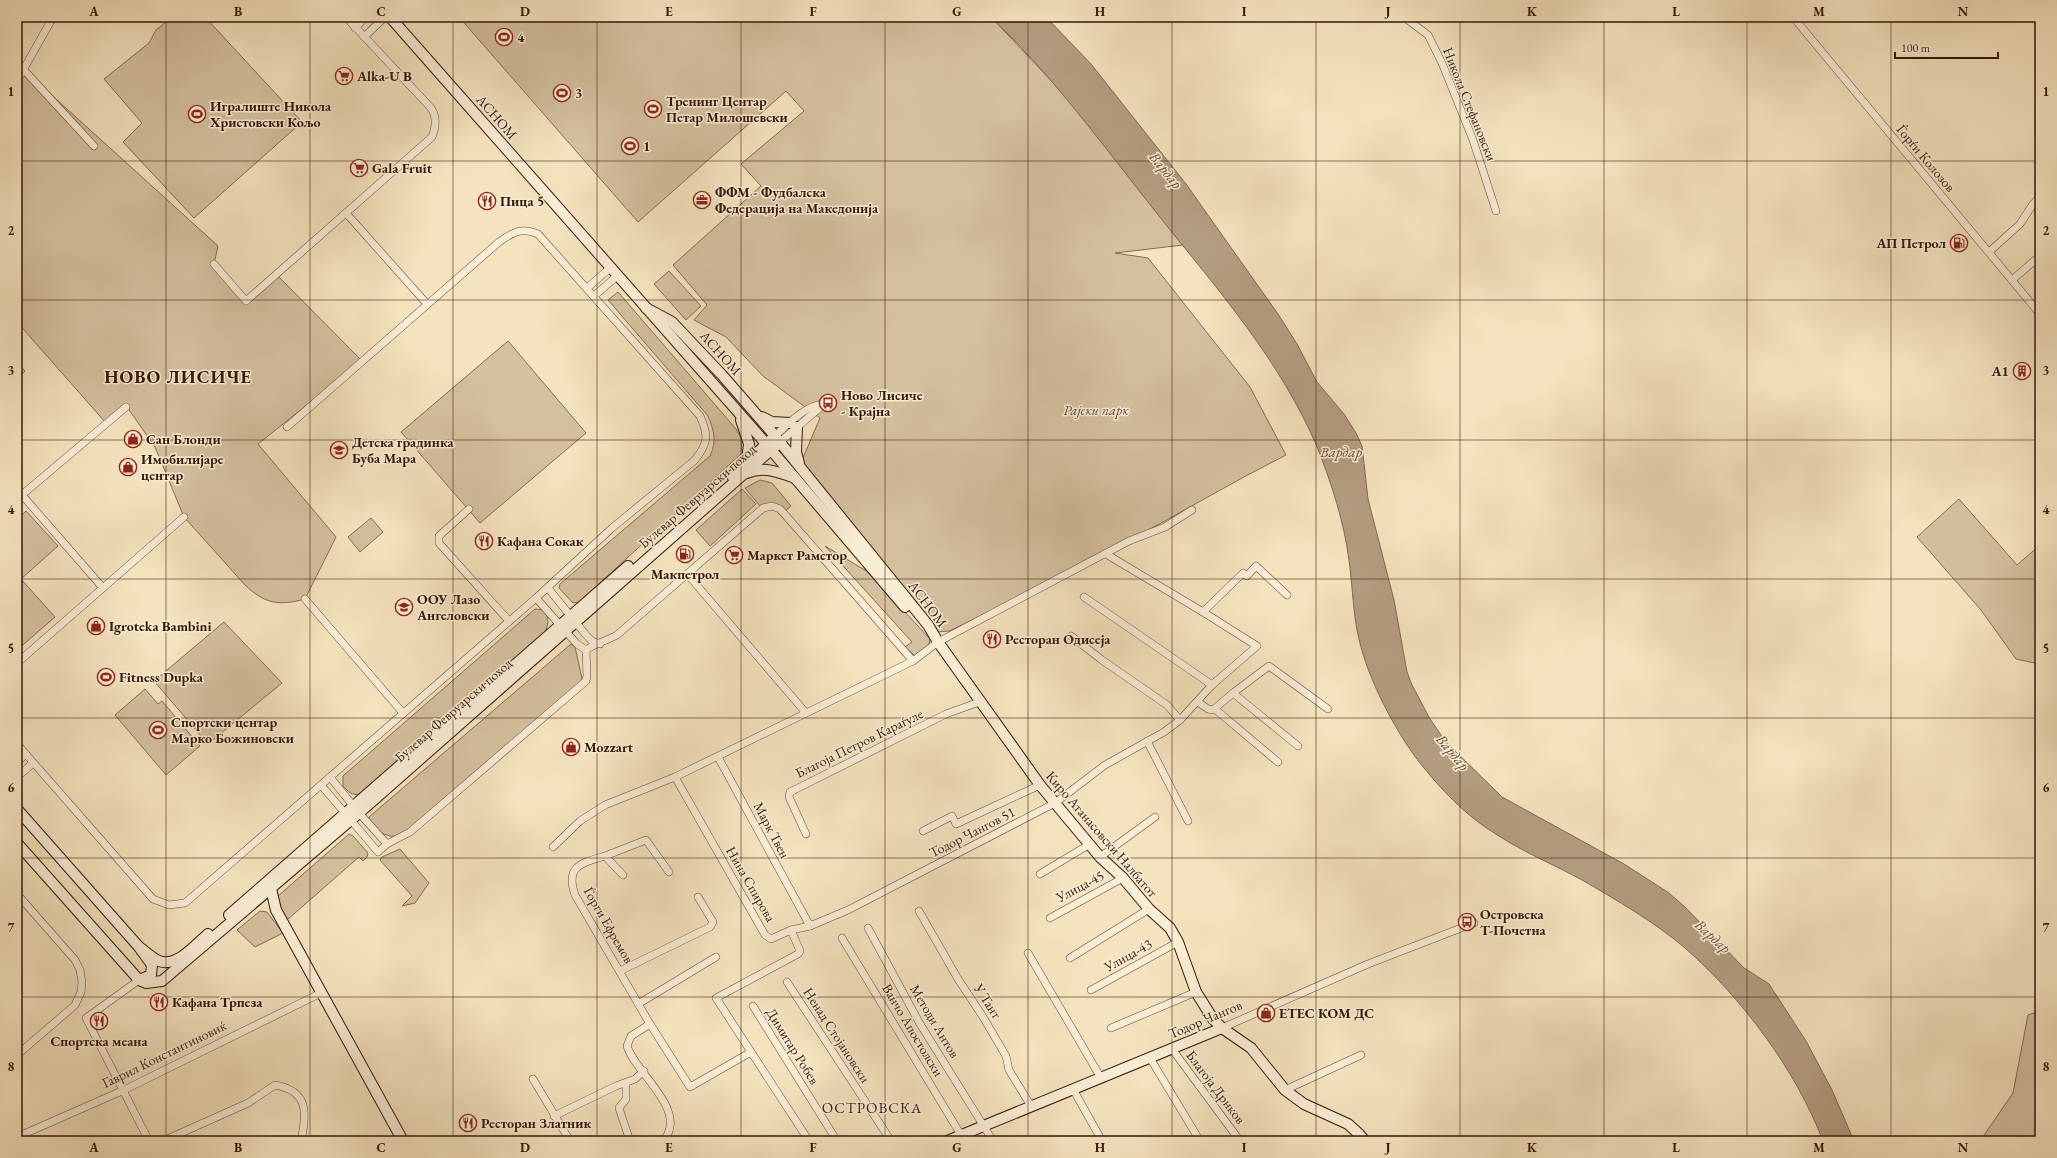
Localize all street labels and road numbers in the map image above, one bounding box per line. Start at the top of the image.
street label: Никола Стефановски [1439,44,1501,164]
street label: АСНОМ [472,90,522,144]
street label: Ѓорѓи Колозов [1893,121,1959,195]
street label: АСНОМ [696,326,746,379]
street label: Булевар Февруарски поход [634,440,760,552]
street label: АСНОМ [904,576,952,631]
street label: Булевар Февруарски поход [390,654,516,766]
street label: Благоја Петров Караѓуле [792,704,926,782]
street label: Киро Атанасовски Налбатот [1042,767,1162,901]
street label: Марк Твен [750,799,794,861]
street label: Тодор Чангов 51 [926,803,1018,861]
street label: Нина Спирова [722,843,780,925]
street label: Улица-45 [1052,866,1107,907]
street label: Ѓорги Ефремов [580,884,638,967]
street label: Улица-43 [1100,934,1155,976]
street label: У Тант [969,979,1006,1022]
street label: Ванчо Апостолски [878,980,948,1080]
street label: Методи Антов [906,981,964,1061]
street label: Ненад Стојановски [800,984,875,1087]
street label: Тодор Чангов [1166,995,1244,1043]
street label: Димитар Робев [762,1004,824,1088]
street label: Гаврил Константиновиќ [99,1016,229,1092]
street label: Благоја Дрнков [1182,1047,1250,1127]

